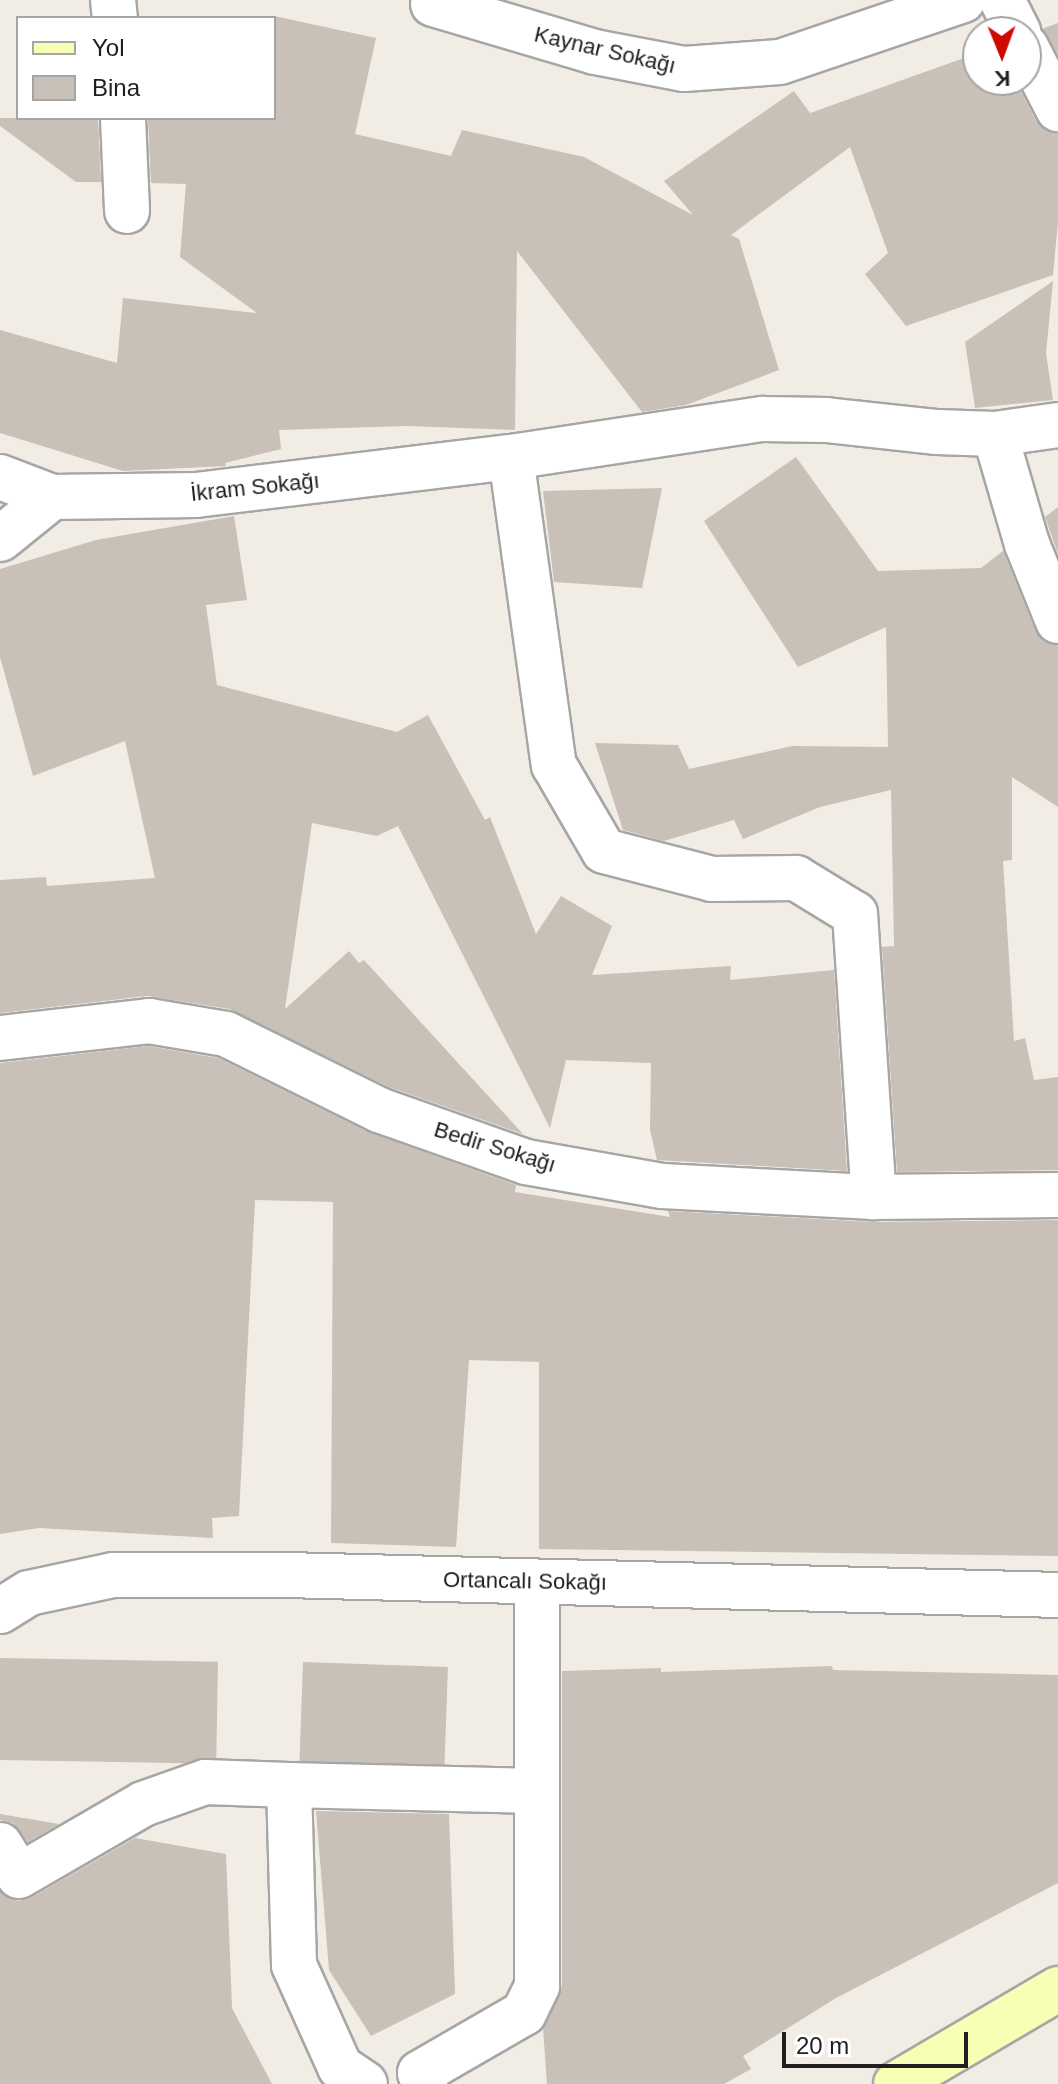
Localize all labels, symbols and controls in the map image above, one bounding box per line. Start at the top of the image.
legend [16,16,276,120]
north arrow [962,16,1042,96]
street label: Kaynar Sokağı [532,21,678,79]
text: Yol [92,34,124,61]
text: K [994,66,1011,91]
text: Bina [92,74,140,101]
street label: İkram Sokağı [189,467,321,507]
street label: Bedir Sokağı [431,1116,559,1178]
street label: Ortancalı Sokağı [443,1566,607,1596]
scale bar [786,2016,972,2066]
text: 20 m [796,2032,849,2059]

